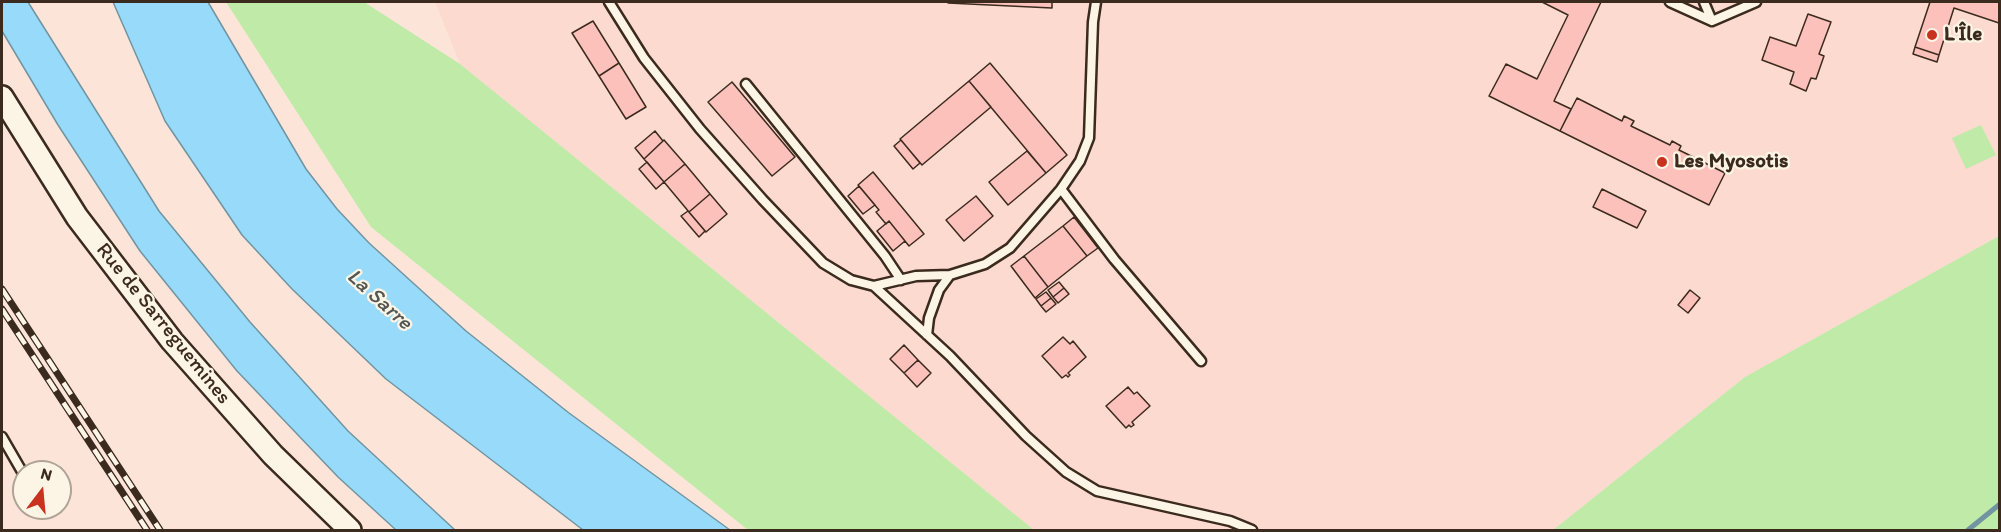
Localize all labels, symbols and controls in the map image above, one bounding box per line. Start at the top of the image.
place label: L'Île [1944,22,1982,48]
marker: L'Île [1925,28,1939,42]
place label: Les Myosotis [1674,149,1788,175]
marker: Les Myosotis [1655,155,1669,169]
street label: Rue de Sarreguemines [90,238,236,410]
water label: La Sarre [341,264,417,336]
north arrow [12,460,72,520]
text: N [39,464,54,485]

